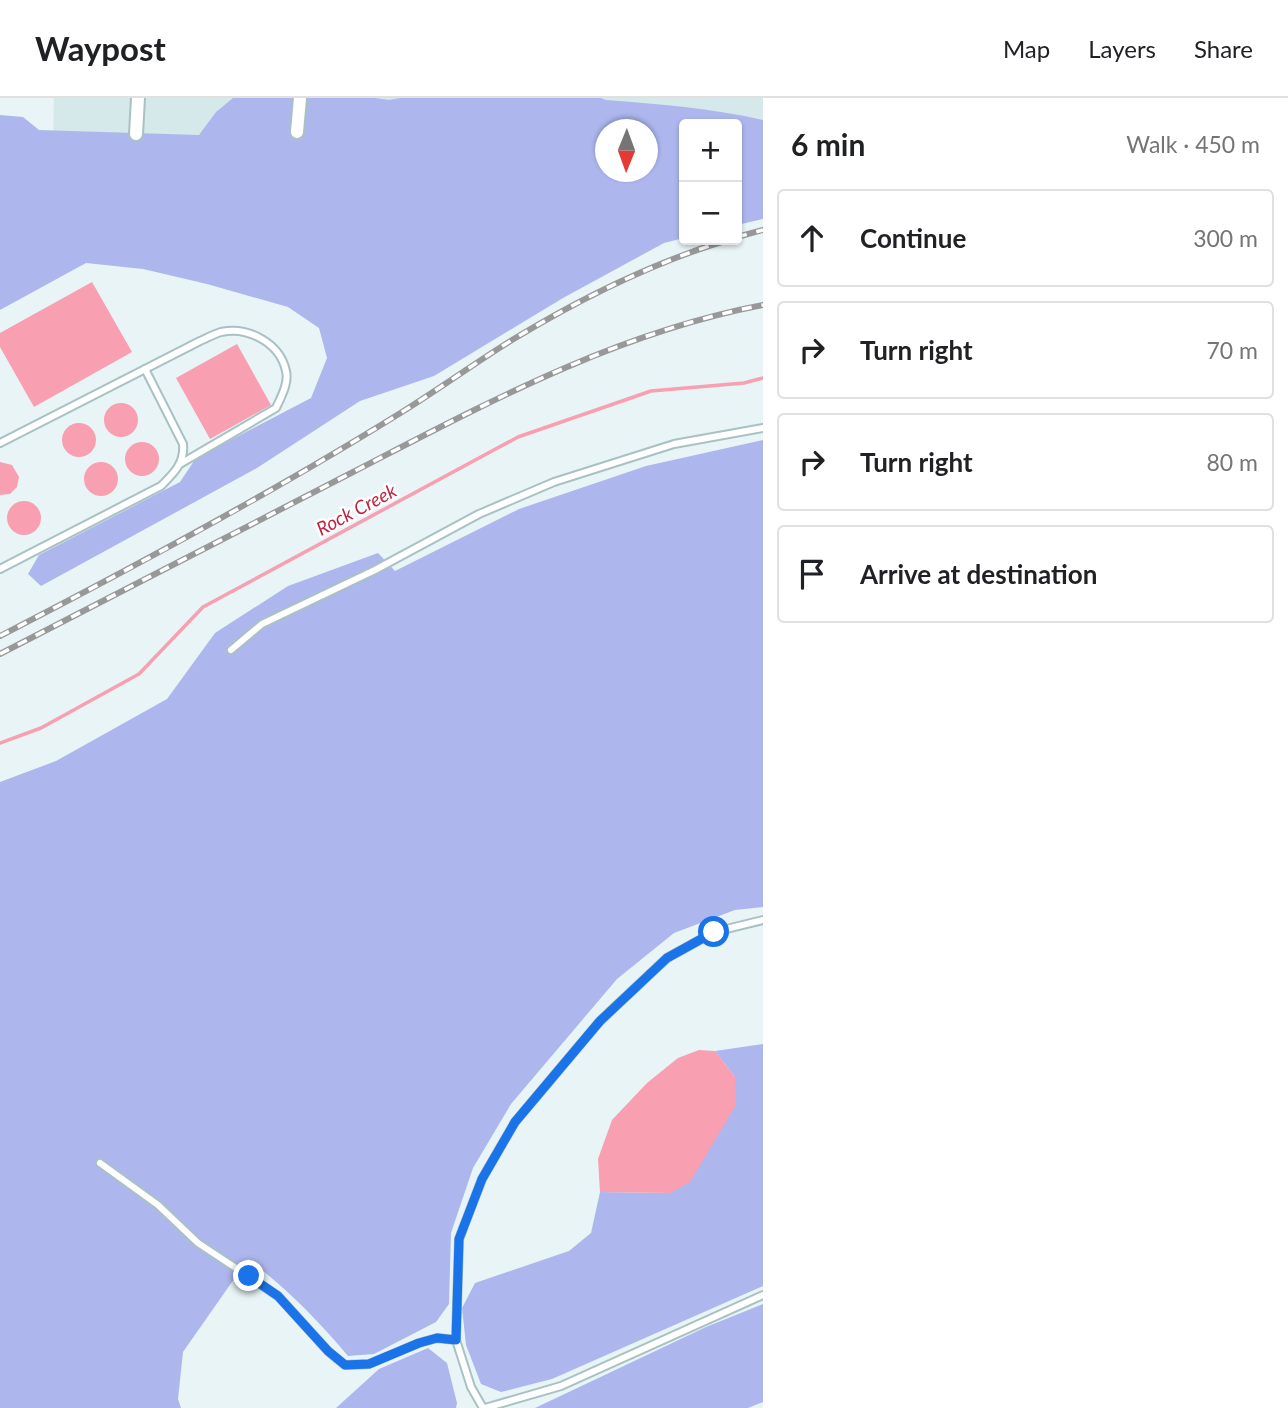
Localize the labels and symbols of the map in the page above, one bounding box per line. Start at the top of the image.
north arrow [595,119,658,182]
water label: Rock Creek [312,478,401,540]
route start [698,916,729,947]
route end [233,1260,264,1291]

